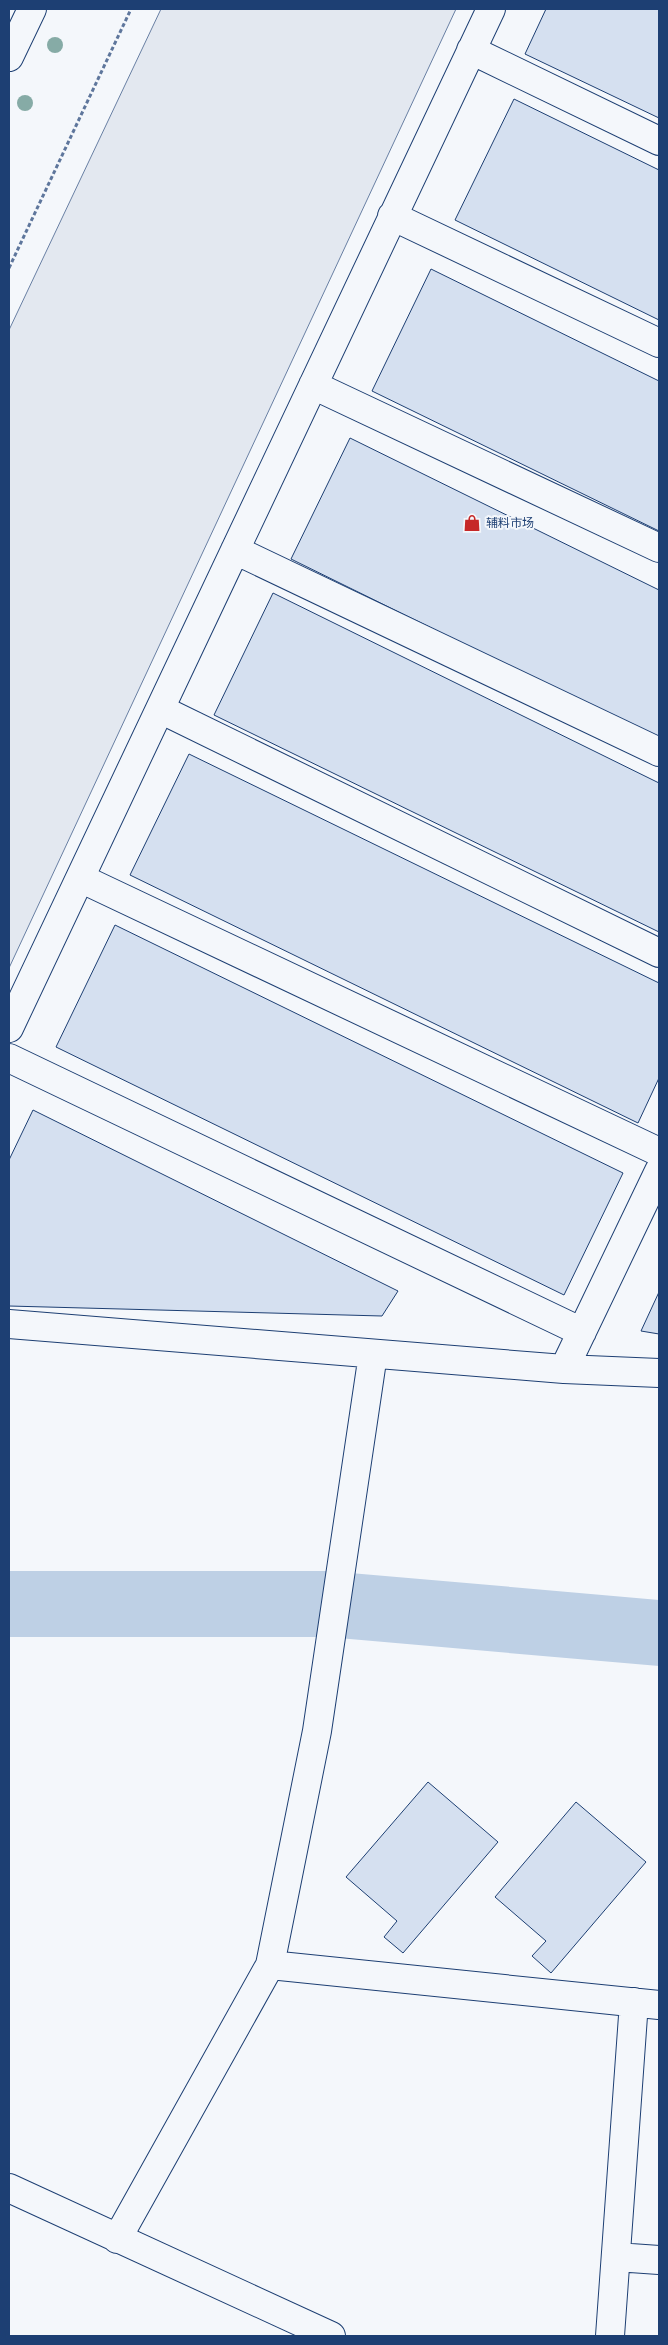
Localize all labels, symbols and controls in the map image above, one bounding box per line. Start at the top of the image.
shop icon: 辅料市场 [462,513,482,533]
place label: 辅料市场 [486,516,534,530]

